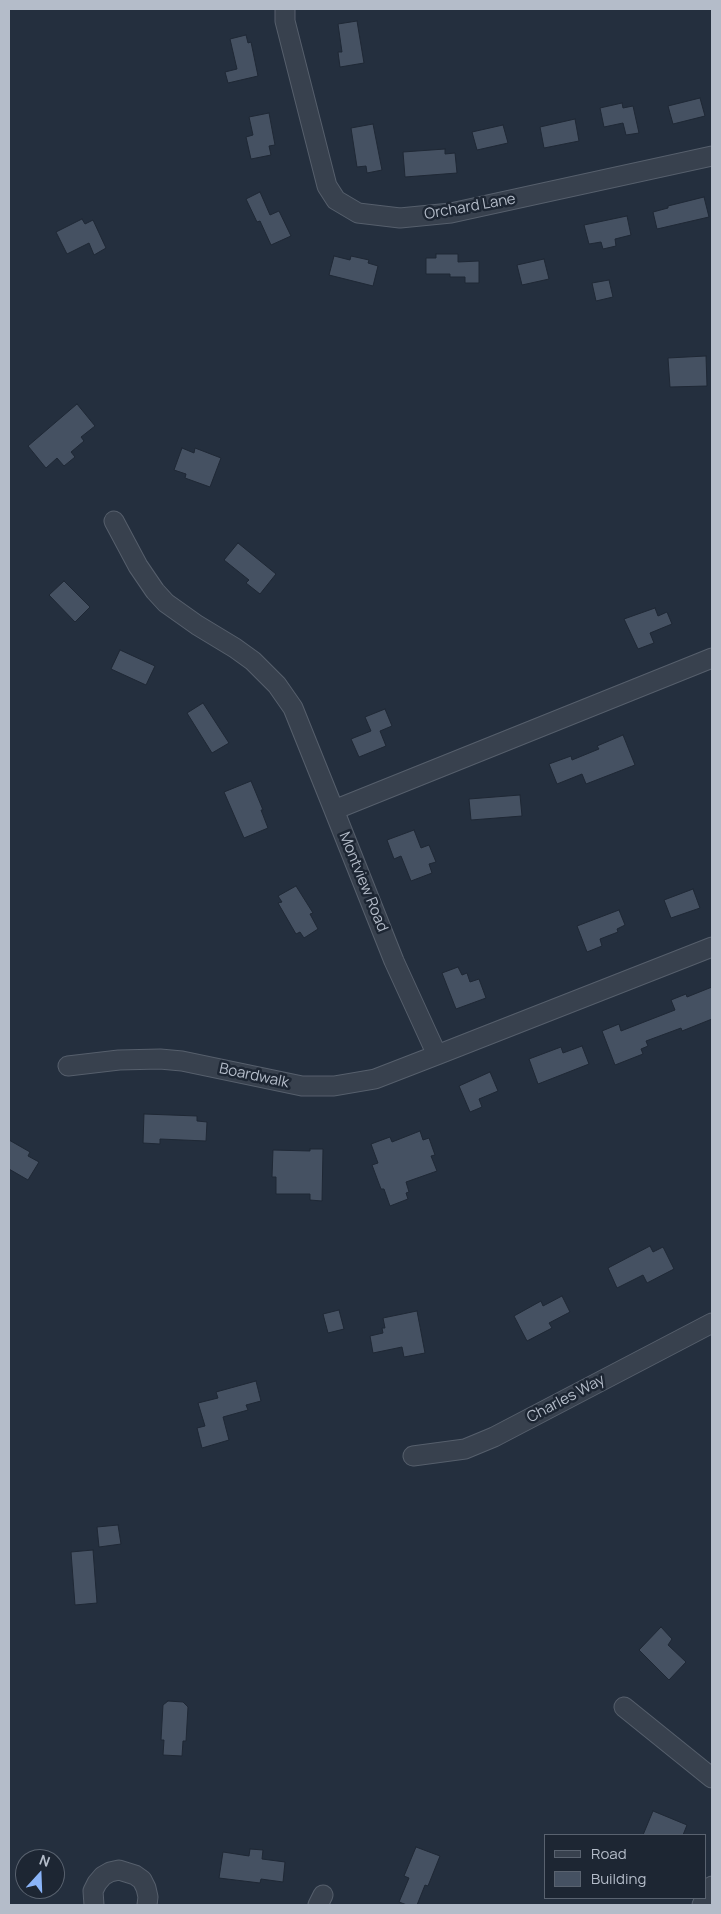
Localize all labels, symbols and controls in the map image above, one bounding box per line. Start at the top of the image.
street label: Orchard Lane [423,190,517,224]
street label: Montview Road [335,829,391,935]
street label: Boardwalk [217,1060,291,1092]
street label: Charles Way [524,1371,608,1427]
legend [544,1834,706,1899]
text: Road [591,1843,627,1864]
north arrow [15,1849,65,1899]
text: N [37,1850,53,1871]
text: Building [591,1868,646,1889]

